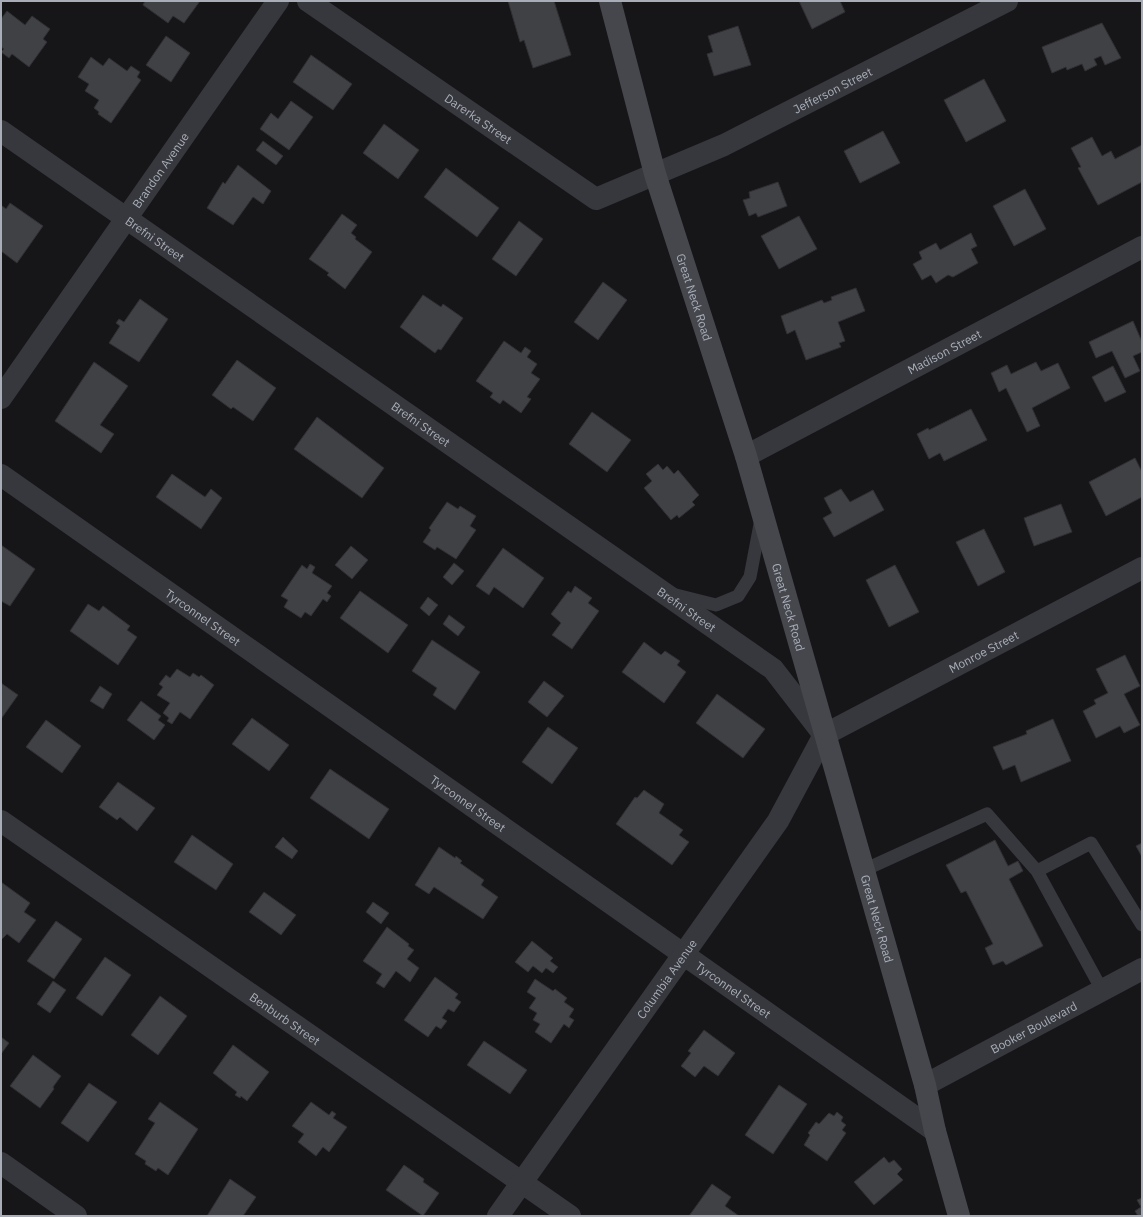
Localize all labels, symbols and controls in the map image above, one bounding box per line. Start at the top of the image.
street label: Jefferson Street [790,64,874,116]
street label: Darerka Street [442,90,515,147]
street label: Brandon Avenue [128,129,192,211]
street label: Brefni Street [123,213,188,264]
street label: Great Neck Road [674,252,716,342]
street label: Madison Street [905,326,984,377]
street label: Brefni Street [389,398,453,449]
street label: Great Neck Road [769,561,809,653]
street label: Brefni Street [655,583,719,635]
street label: Tyrconnel Street [162,585,244,649]
street label: Monroe Street [946,627,1021,676]
street label: Tyrconnel Street [428,772,509,835]
street label: Great Neck Road [858,873,897,964]
street label: Columbia Avenue [633,936,700,1021]
street label: Tyrconnel Street [693,958,774,1021]
street label: Benburb Street [247,989,323,1048]
street label: Booker Boulevard [988,998,1079,1056]

